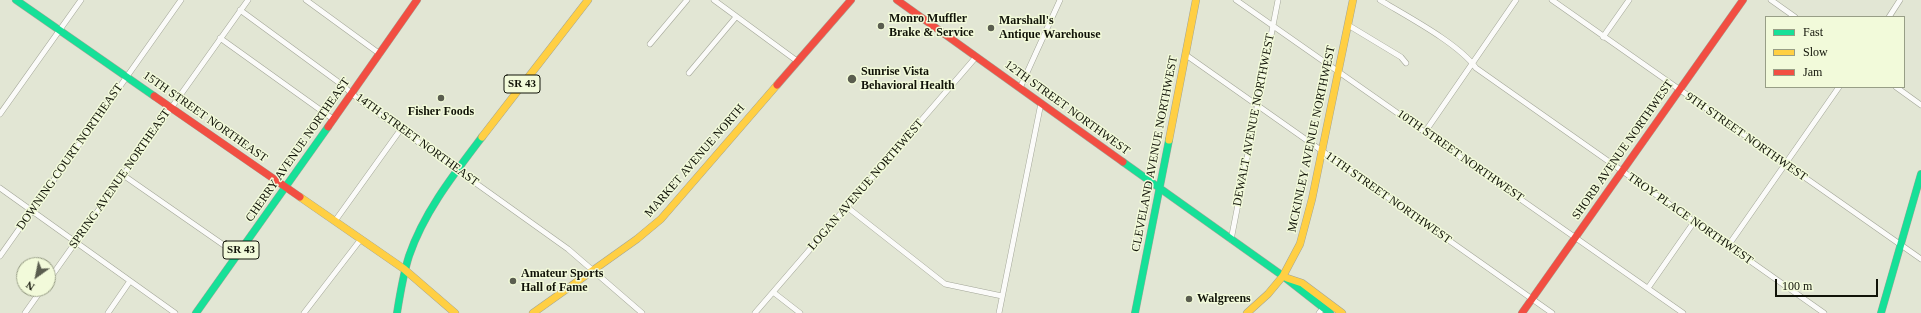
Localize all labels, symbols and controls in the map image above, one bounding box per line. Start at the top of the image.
place label: Monro Muffler Brake & Service [889,12,974,40]
place label: Marshall's Antique Warehouse [999,14,1100,42]
legend [1765,16,1905,88]
marker: Monro Muffler Brake & Service [876,21,886,31]
marker: Marshall's Antique Warehouse [986,23,996,33]
text: Fast [1803,25,1823,39]
street label: DEWALT AVENUE NORTHWEST [1230,33,1278,207]
street label: MCKINLEY AVENUE NORTHWEST [1285,44,1339,234]
text: Slow [1803,45,1828,59]
street label: CLEVELAND AVENUE NORTHWEST [1129,55,1181,253]
street label: 12TH STREET NORTHWEST [1002,58,1132,158]
place label: Sunrise Vista Behavioral Health [861,65,955,93]
text: Jam [1803,65,1822,79]
street label: 15TH STREET NORTHEAST [140,68,270,166]
marker: Sunrise Vista Behavioral Health [846,73,858,85]
street label: CHERRY AVENUE NORTHEAST [243,75,353,225]
road number: SR 43 [504,75,540,93]
street label: SHORB AVENUE NORTHWEST [1569,77,1677,223]
street label: DOWNING COURT NORTHEAST [14,81,126,233]
street label: 9TH STREET NORTHWEST [1682,89,1810,185]
street label: 14TH STREET NORTHEAST [353,91,481,189]
marker: Fisher Foods [436,93,446,103]
street label: MARKET AVENUE NORTH [642,102,748,220]
place label: Fisher Foods [408,105,474,119]
street label: SPRING AVENUE NORTHEAST [66,106,174,252]
street label: 10TH STREET NORTHWEST [1394,107,1526,205]
street label: LOGAN AVENUE NORTHWEST [805,116,927,254]
street label: 11TH STREET NORTHWEST [1322,149,1454,247]
street label: TROY PLACE NORTHWEST [1624,170,1756,268]
road number: SR 43 [223,241,259,259]
north arrow [16,257,56,297]
place label: Amateur Sports Hall of Fame [521,267,603,295]
scale bar [1777,271,1880,297]
marker: Amateur Sports Hall of Fame [508,276,518,286]
text: N [23,279,37,293]
text: 100 m [1782,279,1812,293]
place label: Walgreens [1197,292,1251,306]
marker: Walgreens [1184,294,1194,304]

